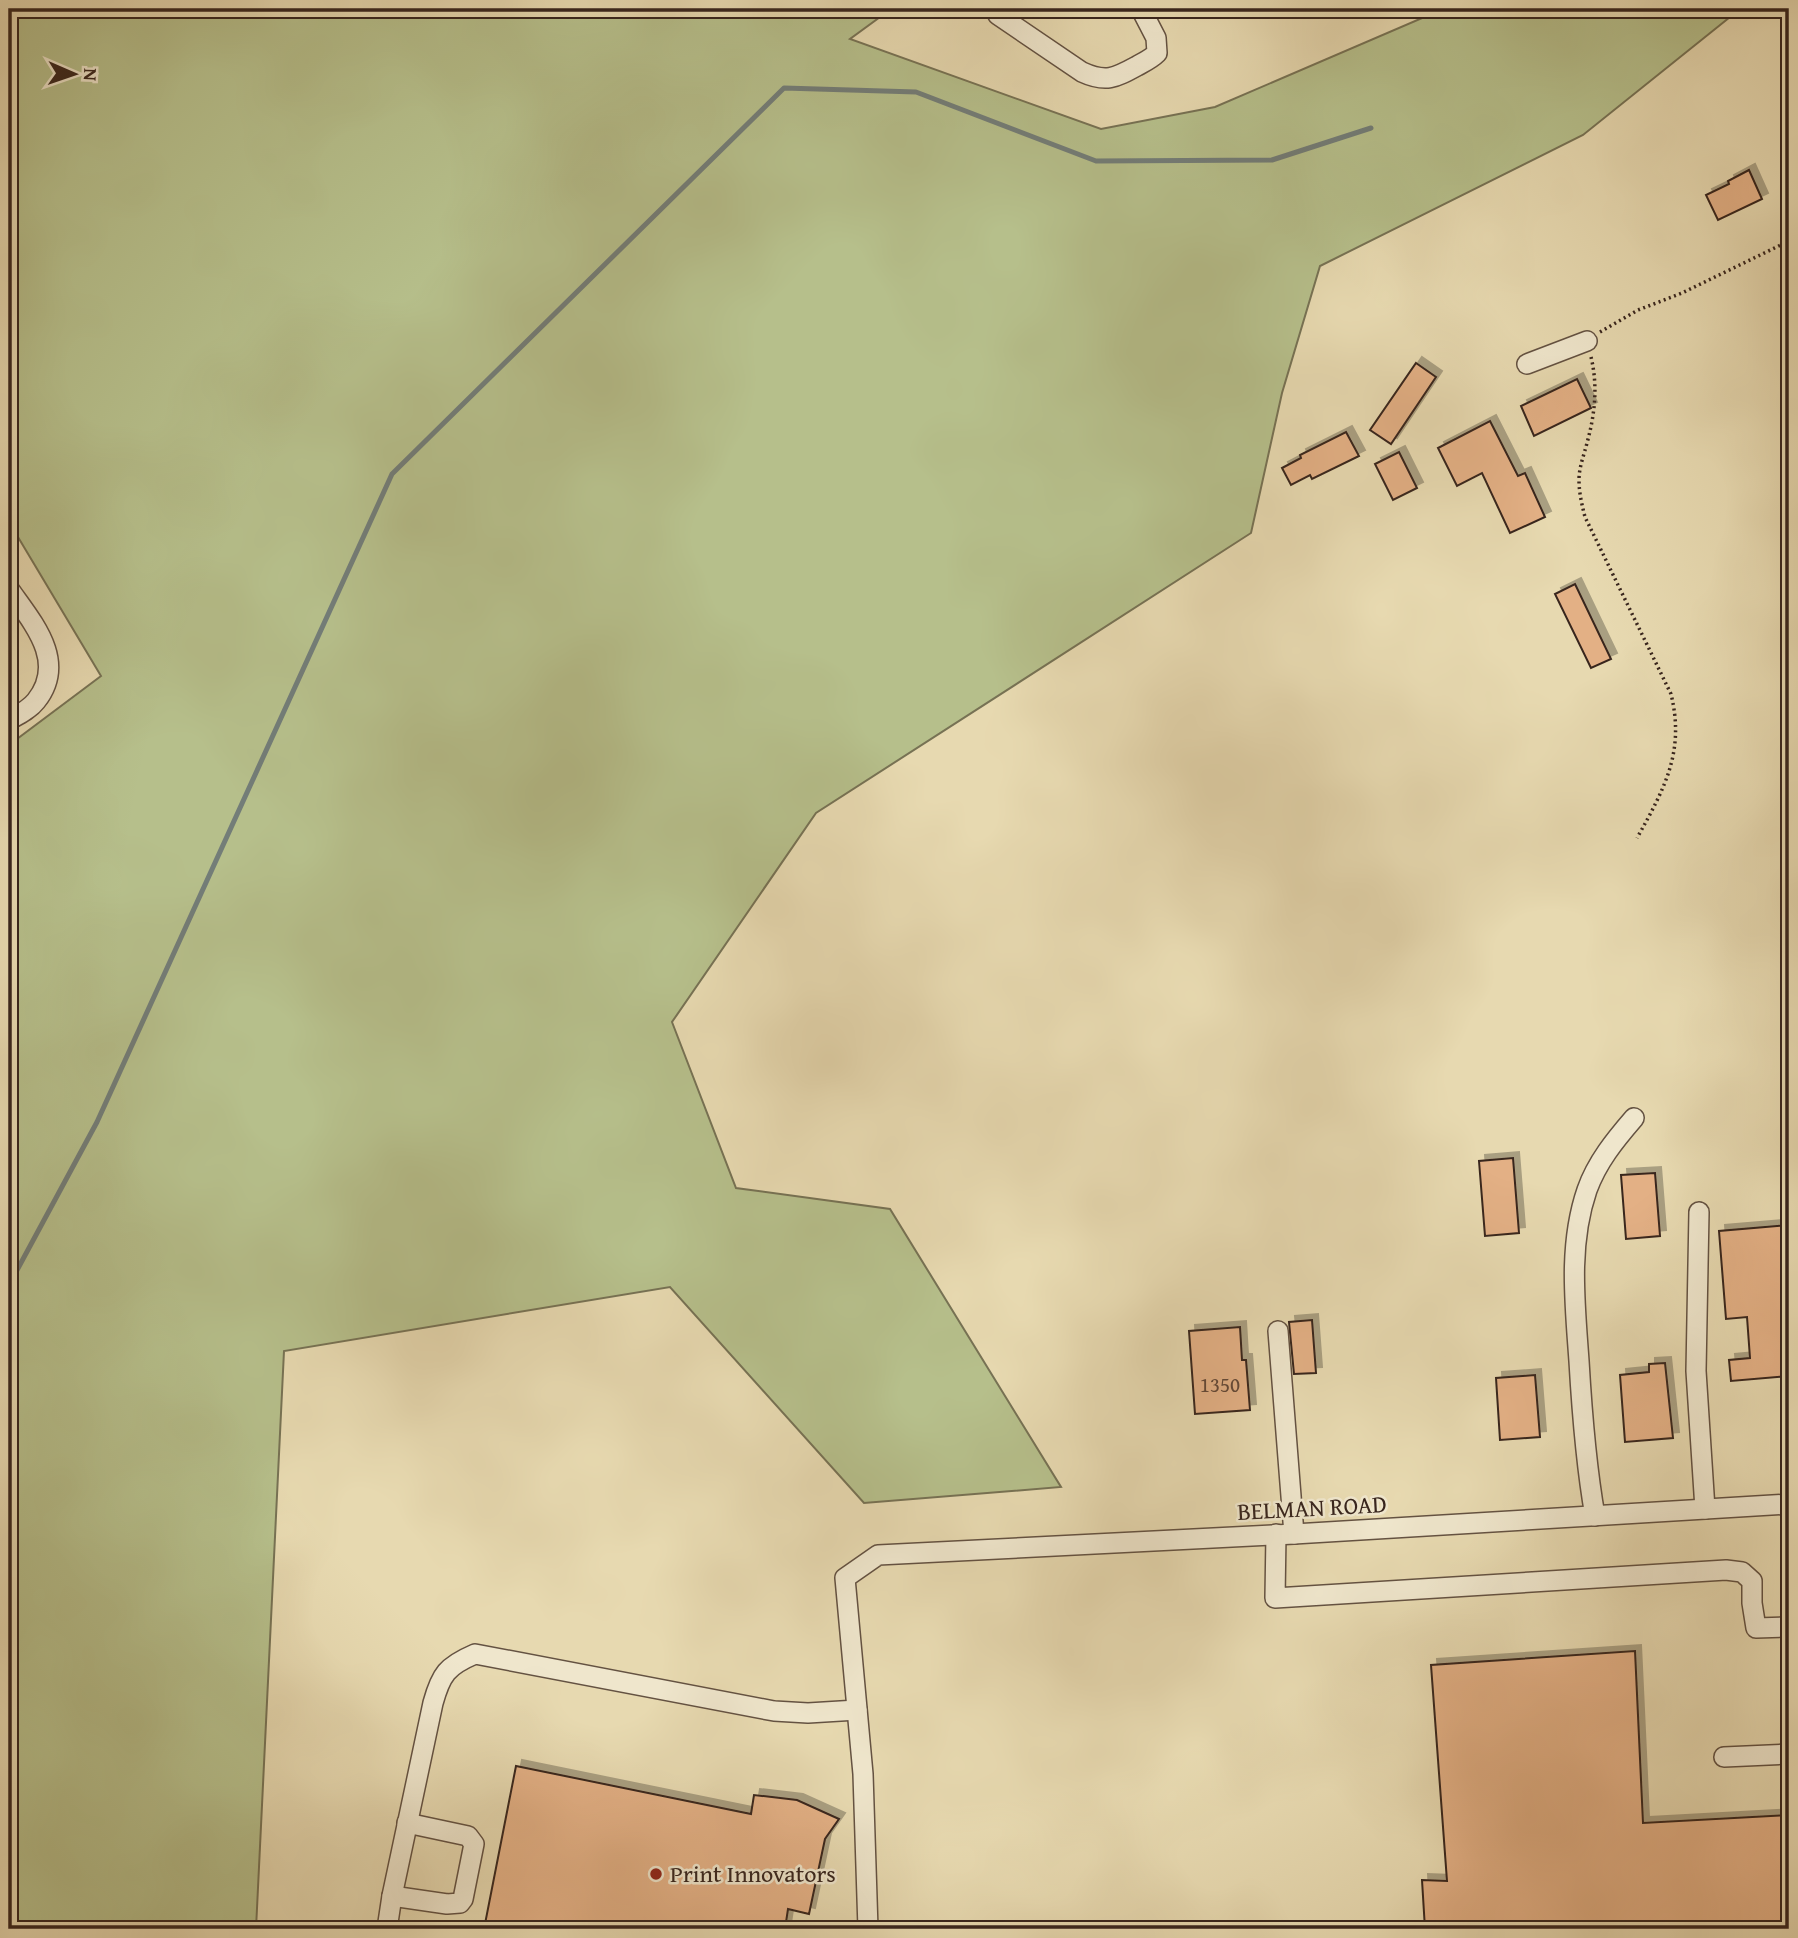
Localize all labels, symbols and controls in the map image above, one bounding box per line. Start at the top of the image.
north arrow [38,38,108,108]
text: N [77,68,105,82]
house number: 1350 [1200,1369,1240,1400]
street label: BELMAN ROAD [1236,1486,1388,1529]
place label: Print Innovators [670,1856,836,1891]
marker: Print Innovators [648,1866,664,1882]

